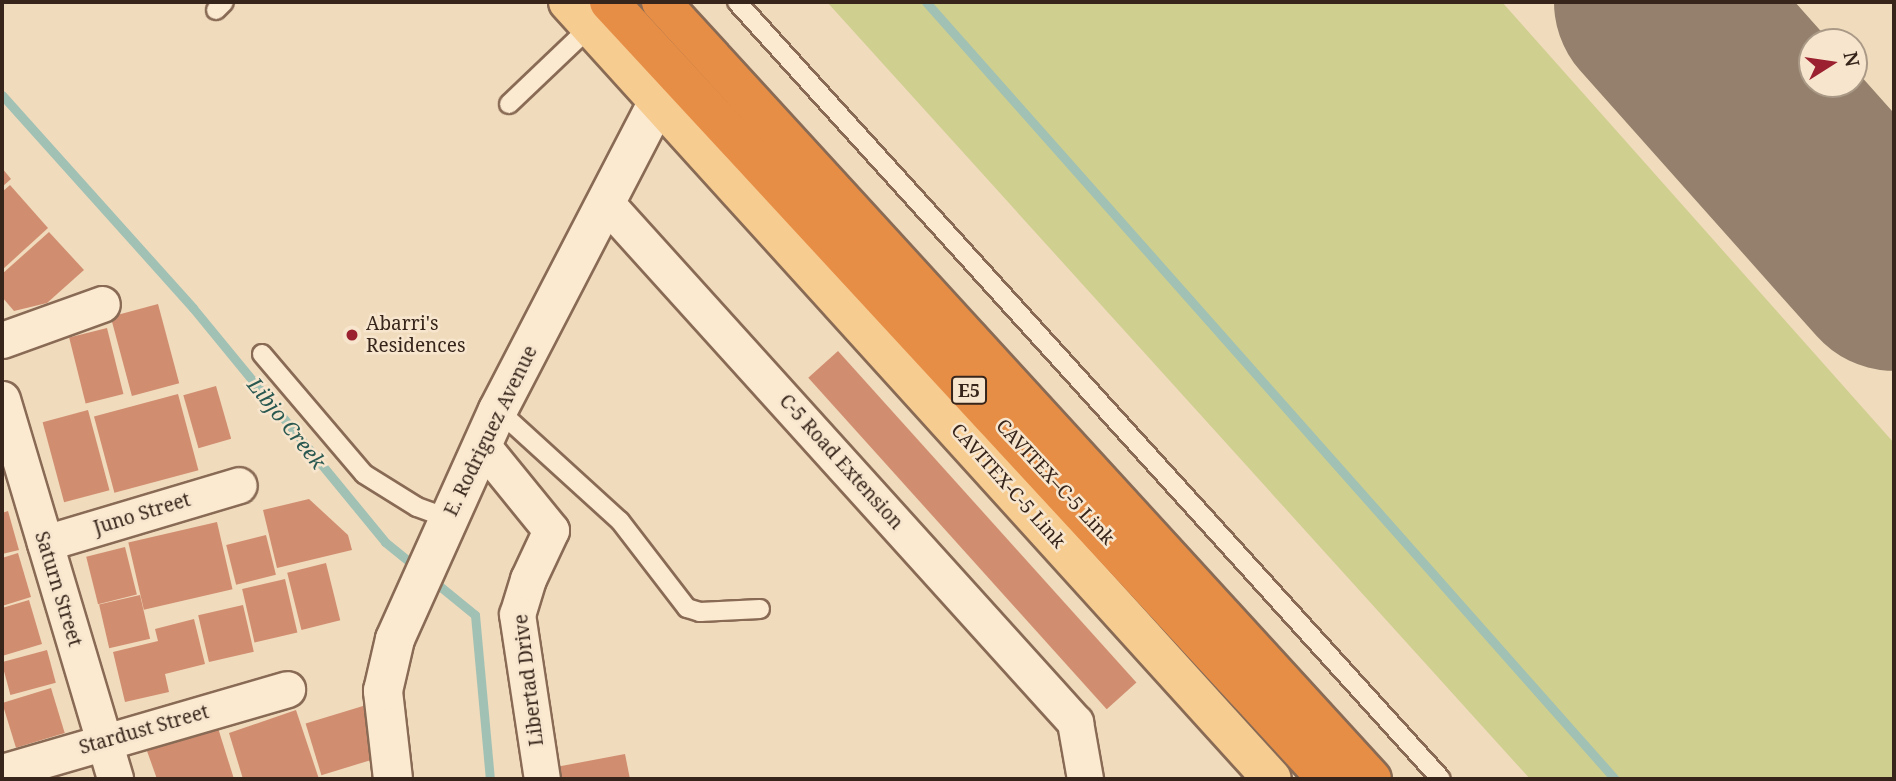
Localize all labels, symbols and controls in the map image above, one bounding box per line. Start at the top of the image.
north arrow [1798,28,1868,98]
text: N [1837,49,1866,69]
place label: Abarri's Residences [366,313,465,357]
marker: Abarri's Residences [344,327,360,343]
street label: E. Rodriguez Avenue [440,342,542,520]
water label: Libjo Creek [243,372,331,474]
road number: E5 [950,376,988,404]
street label: C-5 Road Extension [774,390,908,534]
street label: CAVITEX–C-5 Link [991,415,1119,549]
street label: CAVITEX-C-5 Link [946,419,1070,553]
street label: Juno Street [91,488,193,540]
street label: Saturn Street [30,529,86,649]
street label: Libertad Drive [510,613,548,747]
street label: Stardust Street [77,701,211,759]

